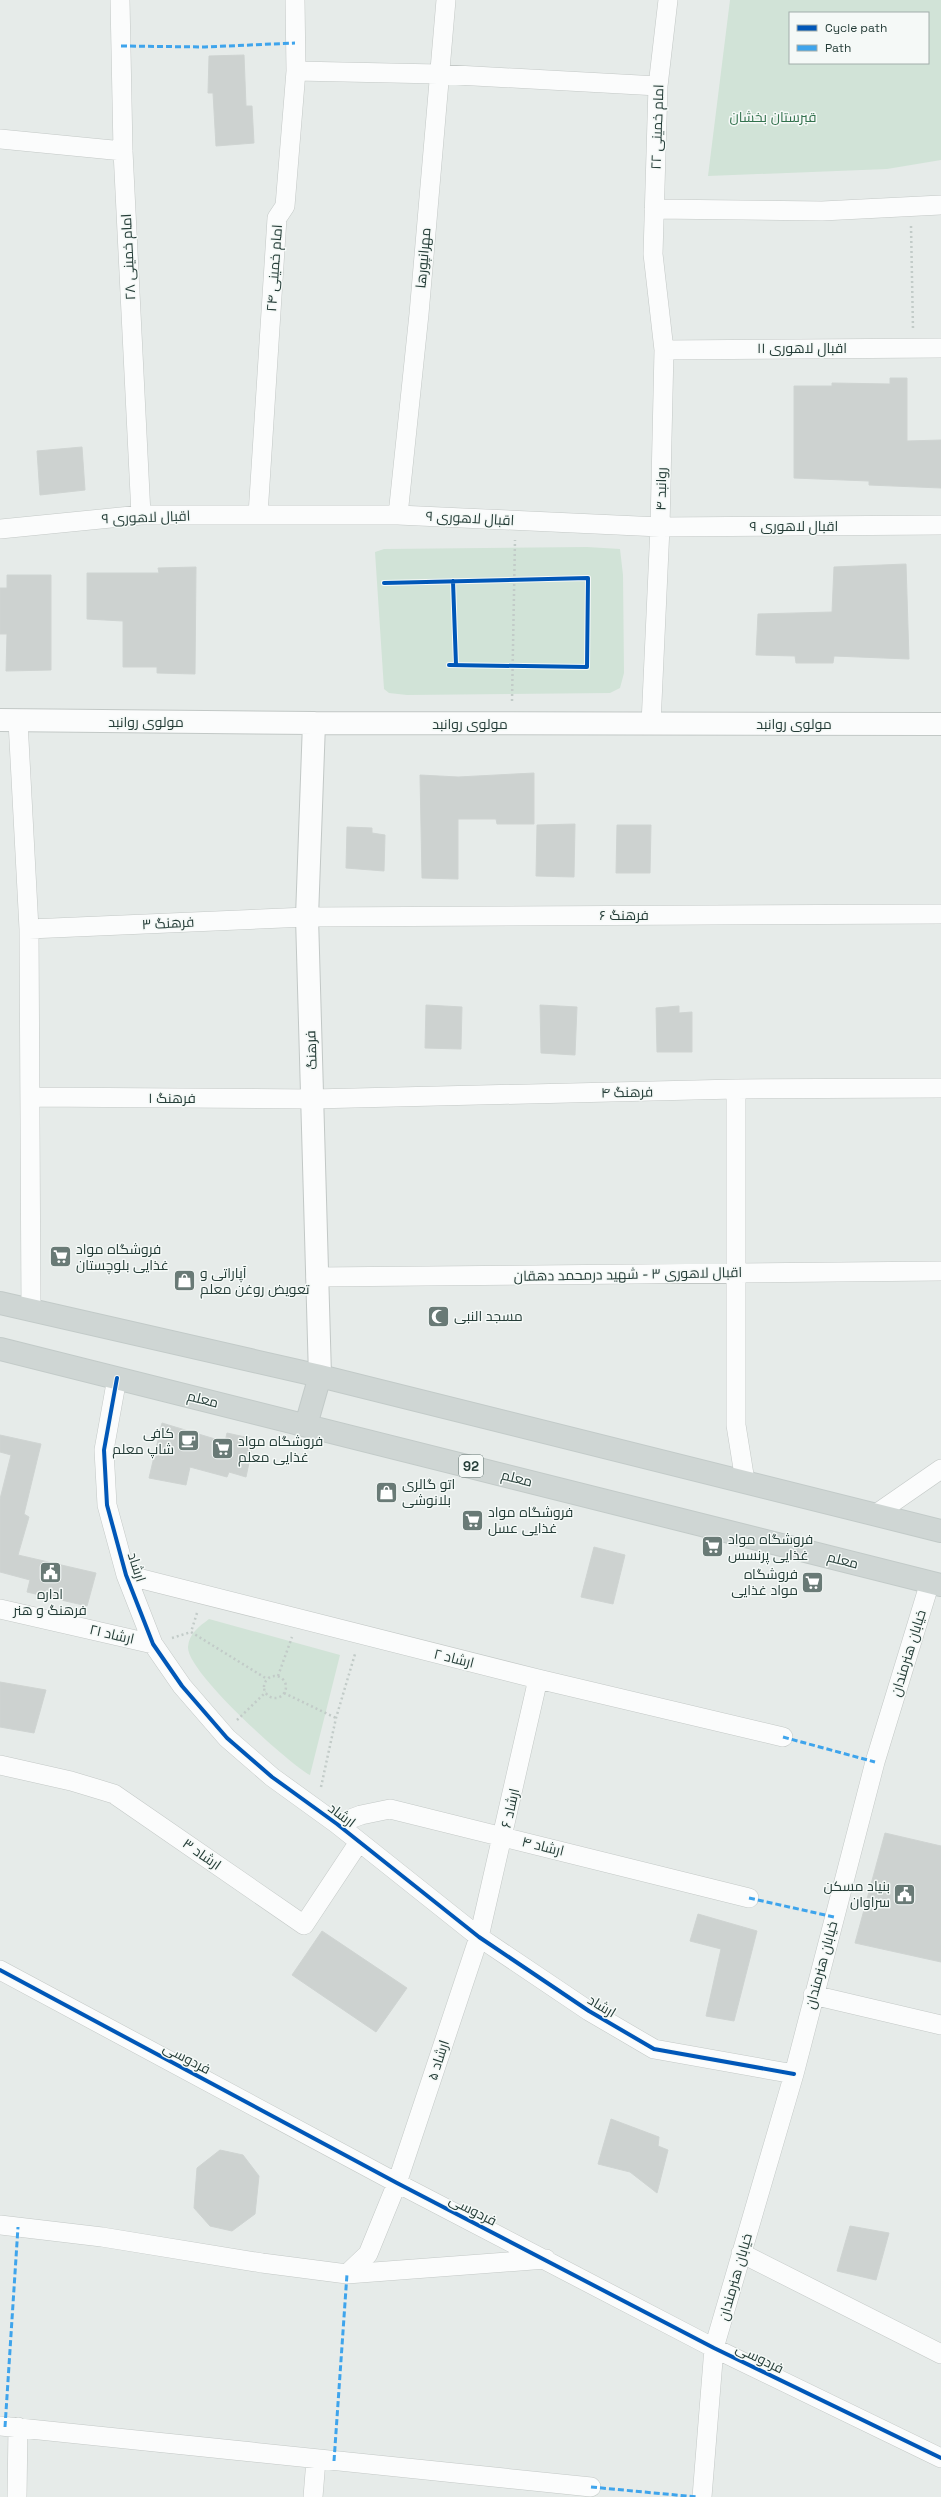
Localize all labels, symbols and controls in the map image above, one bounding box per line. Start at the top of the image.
legend [789,12,929,64]
text: Cycle path [825,20,887,36]
text: Path [825,40,851,56]
street label: امام خمینی ۲۲ [647,84,668,170]
park label: قبرستان بخشان [729,108,817,126]
street label: امام خمینی ۲۸ [117,213,140,301]
street label: امام خمینی ۲۴ [262,224,287,312]
street label: مهرانپورها [411,227,436,289]
street label: اقبال لاهوری ۱۱ [757,339,847,357]
street label: روانبد ۴ [652,467,670,511]
street label: اقبال لاهوری ۹ [101,506,191,528]
street label: اقبال لاهوری ۹ [425,507,515,529]
street label: اقبال لاهوری ۹ [750,517,838,535]
street label: مولوی روانبد [108,713,184,731]
street label: مولوی روانبد [432,715,508,733]
street label: مولوی روانبد [756,715,832,733]
street label: فرهنگ ۶ [599,906,649,924]
street label: فرهنگ ۳ [141,913,195,933]
street label: فرهنگ [301,1030,321,1070]
street label: فرهنگ ۴ [601,1083,653,1101]
street label: فرهنگ ۱ [148,1089,196,1107]
place label: فروشگاه مواد غذایی بلوچستان [76,1240,169,1275]
supermarket icon: فروشگاه مواد غذایی بلوچستان [47,1244,73,1270]
street label: اقبال لاهوری ۳ - شهید درمحمد دهقان [514,1263,742,1285]
place label: آپاراتی و تعویض روغن معلم [200,1264,310,1299]
shop icon: آپاراتی و تعویض روغن معلم [172,1268,198,1294]
mosque icon: مسجد النبی [426,1303,452,1329]
place label: مسجد النبی [454,1307,523,1325]
street label: معلم [185,1386,220,1413]
place label: کافی شاپ معلم [112,1424,174,1459]
cafe icon: کافی شاپ معلم [176,1428,202,1454]
place label: فروشگاه مواد غذایی معلم [238,1432,323,1467]
supermarket icon: فروشگاه مواد غذایی معلم [210,1436,236,1462]
road number: 92 [459,1455,483,1477]
street label: معلم [499,1465,534,1492]
place label: اتو گالری بلانوشی [402,1475,455,1509]
shop icon: اتو گالری بلانوشی [374,1479,400,1505]
place label: فروشگاه مواد غذایی عسل [488,1503,573,1537]
supermarket icon: فروشگاه مواد غذایی عسل [460,1507,486,1533]
place label: فروشگاه مواد غذایی پرنسس [728,1530,813,1565]
supermarket icon: فروشگاه مواد غذایی پرنسس [699,1534,725,1560]
street label: معلم [825,1547,860,1574]
street label: ارشاد [124,1550,150,1584]
public building icon: اداره فرهنگ و هنر [37,1559,63,1585]
place label: فروشگاه مواد غذایی [731,1565,798,1599]
supermarket icon: فروشگاه مواد غذایی [800,1569,826,1595]
place label: اداره فرهنگ و هنر [12,1585,87,1619]
street label: خیابان هنرمندان [886,1607,930,1699]
street label: ارشاد ۲۱ [88,1620,136,1648]
street label: ارشاد ۲ [432,1644,476,1672]
street label: ارشاد ۶ [497,1786,523,1830]
street label: ارشاد [325,1799,359,1831]
street label: ارشاد ۴ [520,1832,566,1860]
street label: ارشاد ۳ [179,1834,225,1874]
place label: بنیاد مسکن سراوان [824,1877,890,1911]
public building icon: بنیاد مسکن سراوان [892,1881,918,1907]
street label: خیابان هنرمندان [801,1919,841,2011]
street label: ارشاد [585,1991,619,2021]
street label: فردوسی [160,2038,214,2078]
street label: ارشاد ۵ [423,2038,453,2082]
street label: فردوسی [446,2190,500,2230]
street label: خیابان هنرمندان [714,2231,756,2323]
street label: فردوسی [733,2339,787,2377]

